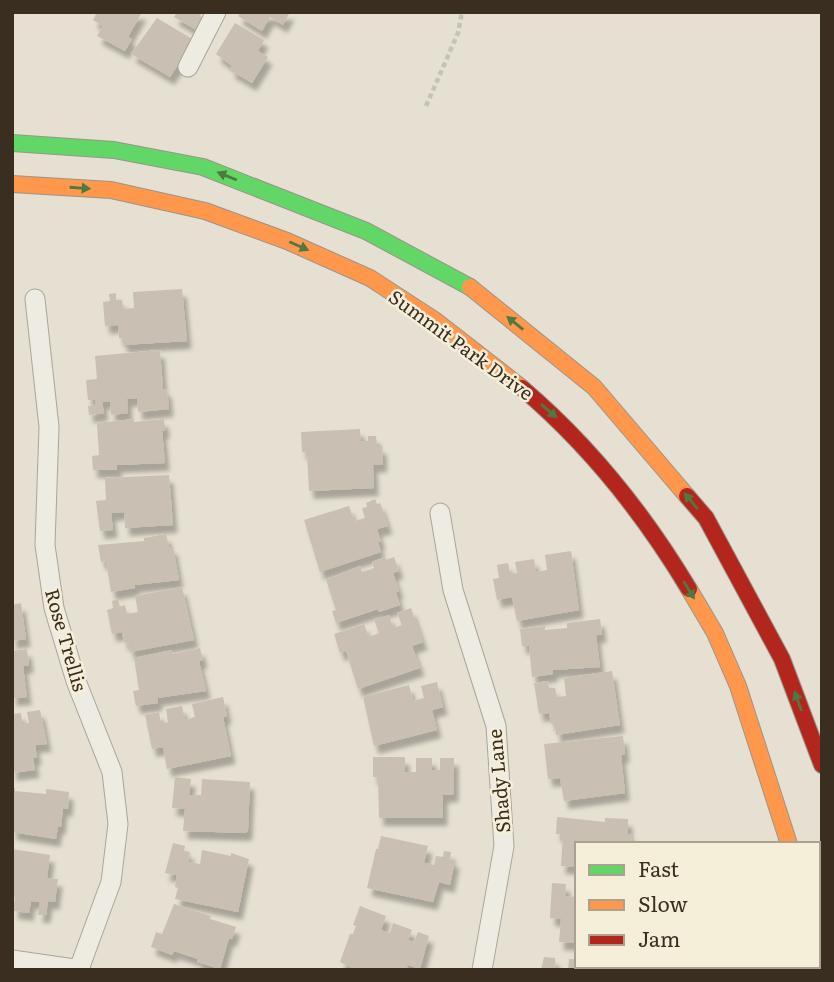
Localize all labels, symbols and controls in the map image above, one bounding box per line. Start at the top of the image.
one-way arrow [216,170,237,181]
one-way arrow [70,183,92,194]
one-way arrow [289,240,309,252]
street label: Summit Park Drive [384,282,540,406]
one-way arrow [507,315,525,330]
one-way arrow [540,403,558,419]
one-way arrow [684,493,699,510]
one-way arrow [683,580,695,599]
street label: Rose Trellis [39,585,95,695]
one-way arrow [792,691,803,712]
street label: Shady Lane [480,728,516,834]
legend [575,842,820,968]
text: Fast [638,852,679,883]
text: Slow [638,887,688,918]
text: Jam [638,922,680,953]

